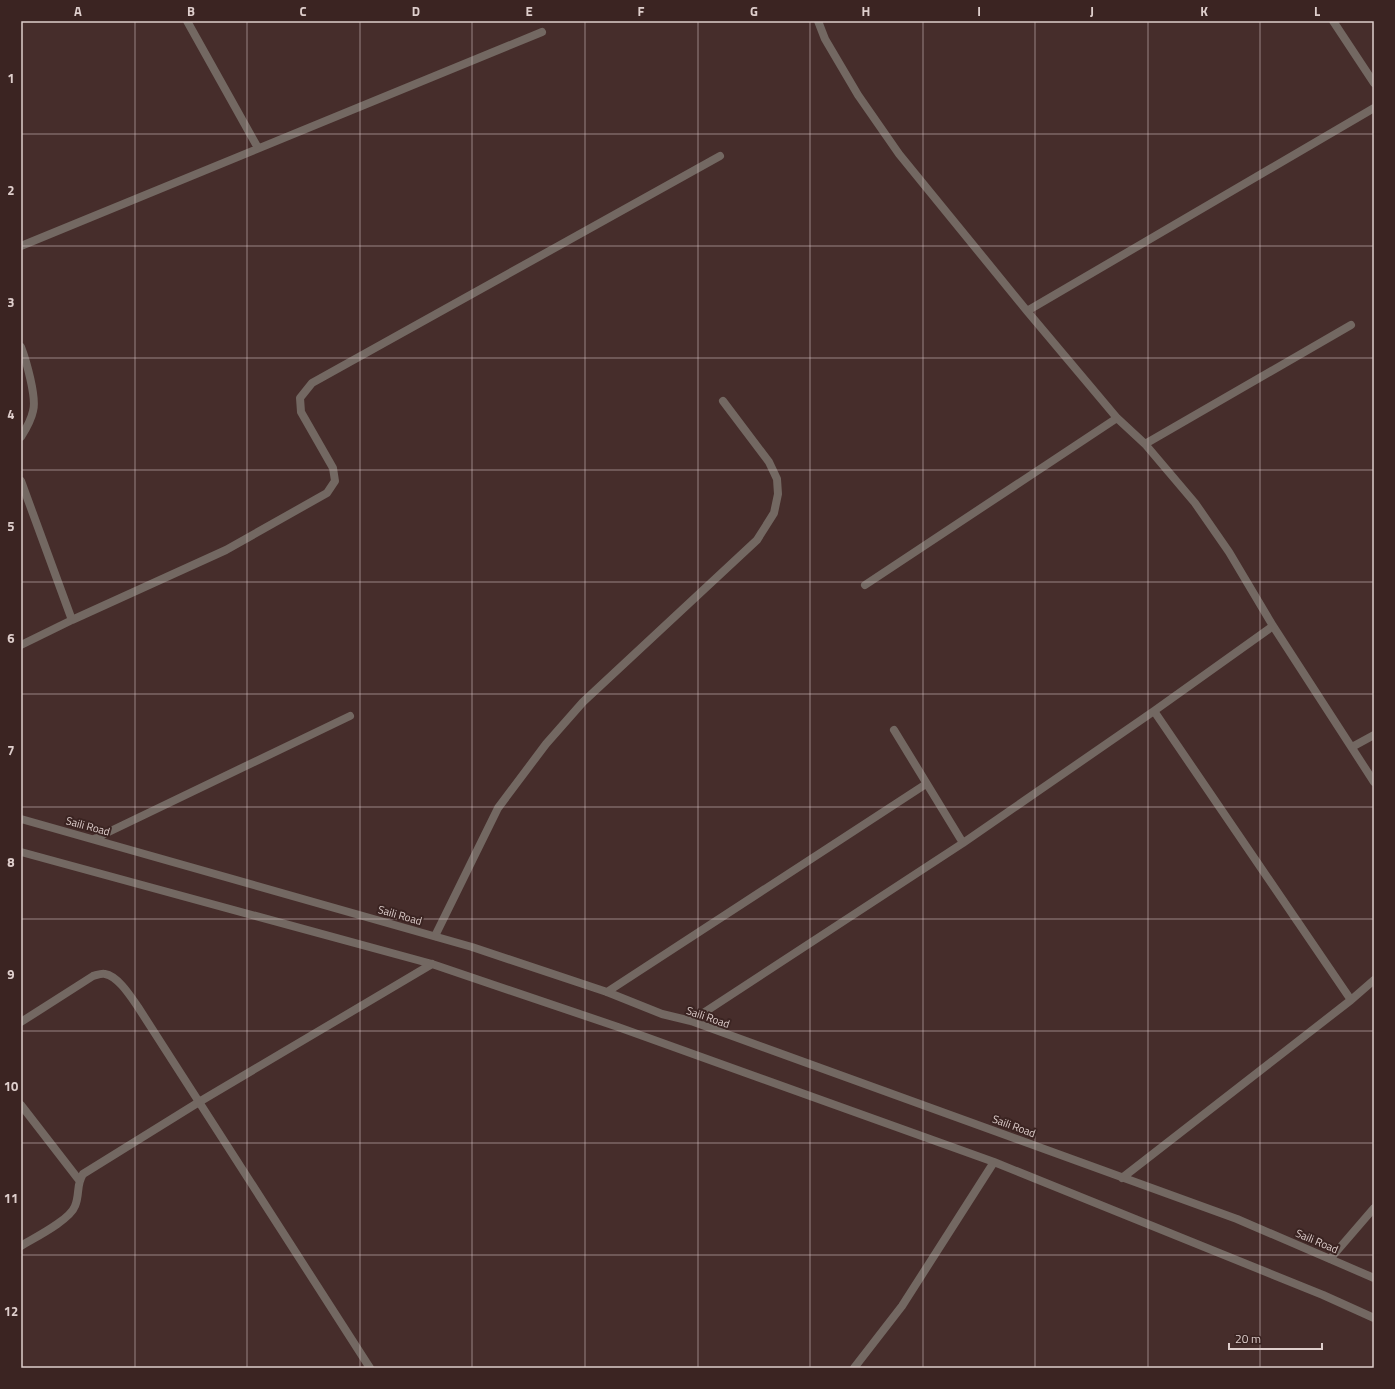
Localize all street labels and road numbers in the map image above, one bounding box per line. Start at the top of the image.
street label: Saili Road [64,812,112,840]
street label: Saili Road [376,901,424,929]
street label: Saili Road [684,1002,732,1032]
street label: Saili Road [990,1111,1038,1141]
street label: Saili Road [1293,1225,1341,1257]

